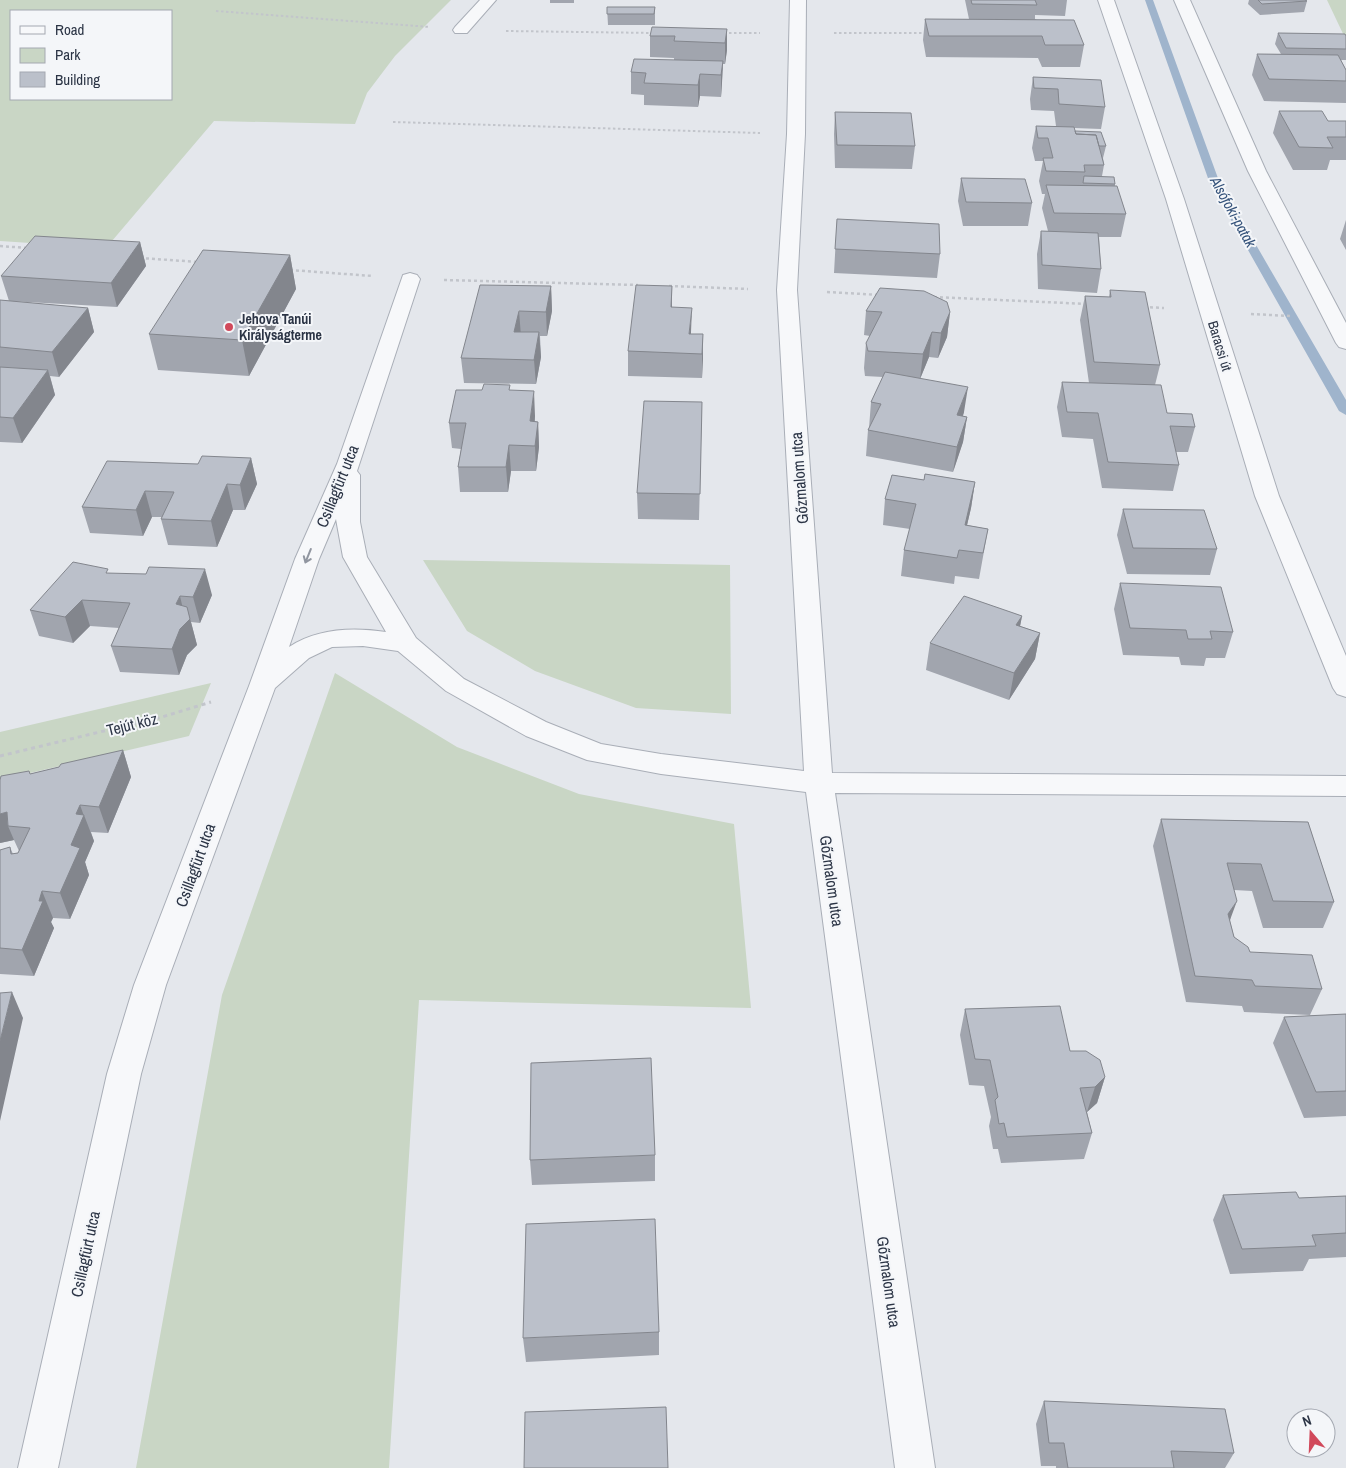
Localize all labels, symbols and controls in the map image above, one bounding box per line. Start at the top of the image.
legend [10,10,172,100]
text: Road [55,19,84,40]
text: Park [55,44,81,65]
text: Building [55,69,100,90]
water label: Alsófoki-patak [1205,172,1262,252]
place label: Jehova Tanúi Királyságterme [239,310,322,344]
street label: Baracsi út [1204,319,1236,373]
marker: Jehova Tanúi Királyságterme [223,321,235,333]
street label: Gőzmalom utca [785,431,813,525]
street label: Csillagfürt utca [310,441,364,531]
one-way arrow [302,549,311,564]
street label: Tejút köz [104,707,160,741]
street label: Csillagfürt utca [170,819,221,910]
street label: Gőzmalom utca [815,834,849,929]
street label: Csillagfürt utca [65,1208,105,1299]
street label: Gőzmalom utca [872,1235,906,1330]
north arrow [1286,1408,1336,1458]
text: N [1300,1411,1314,1431]

